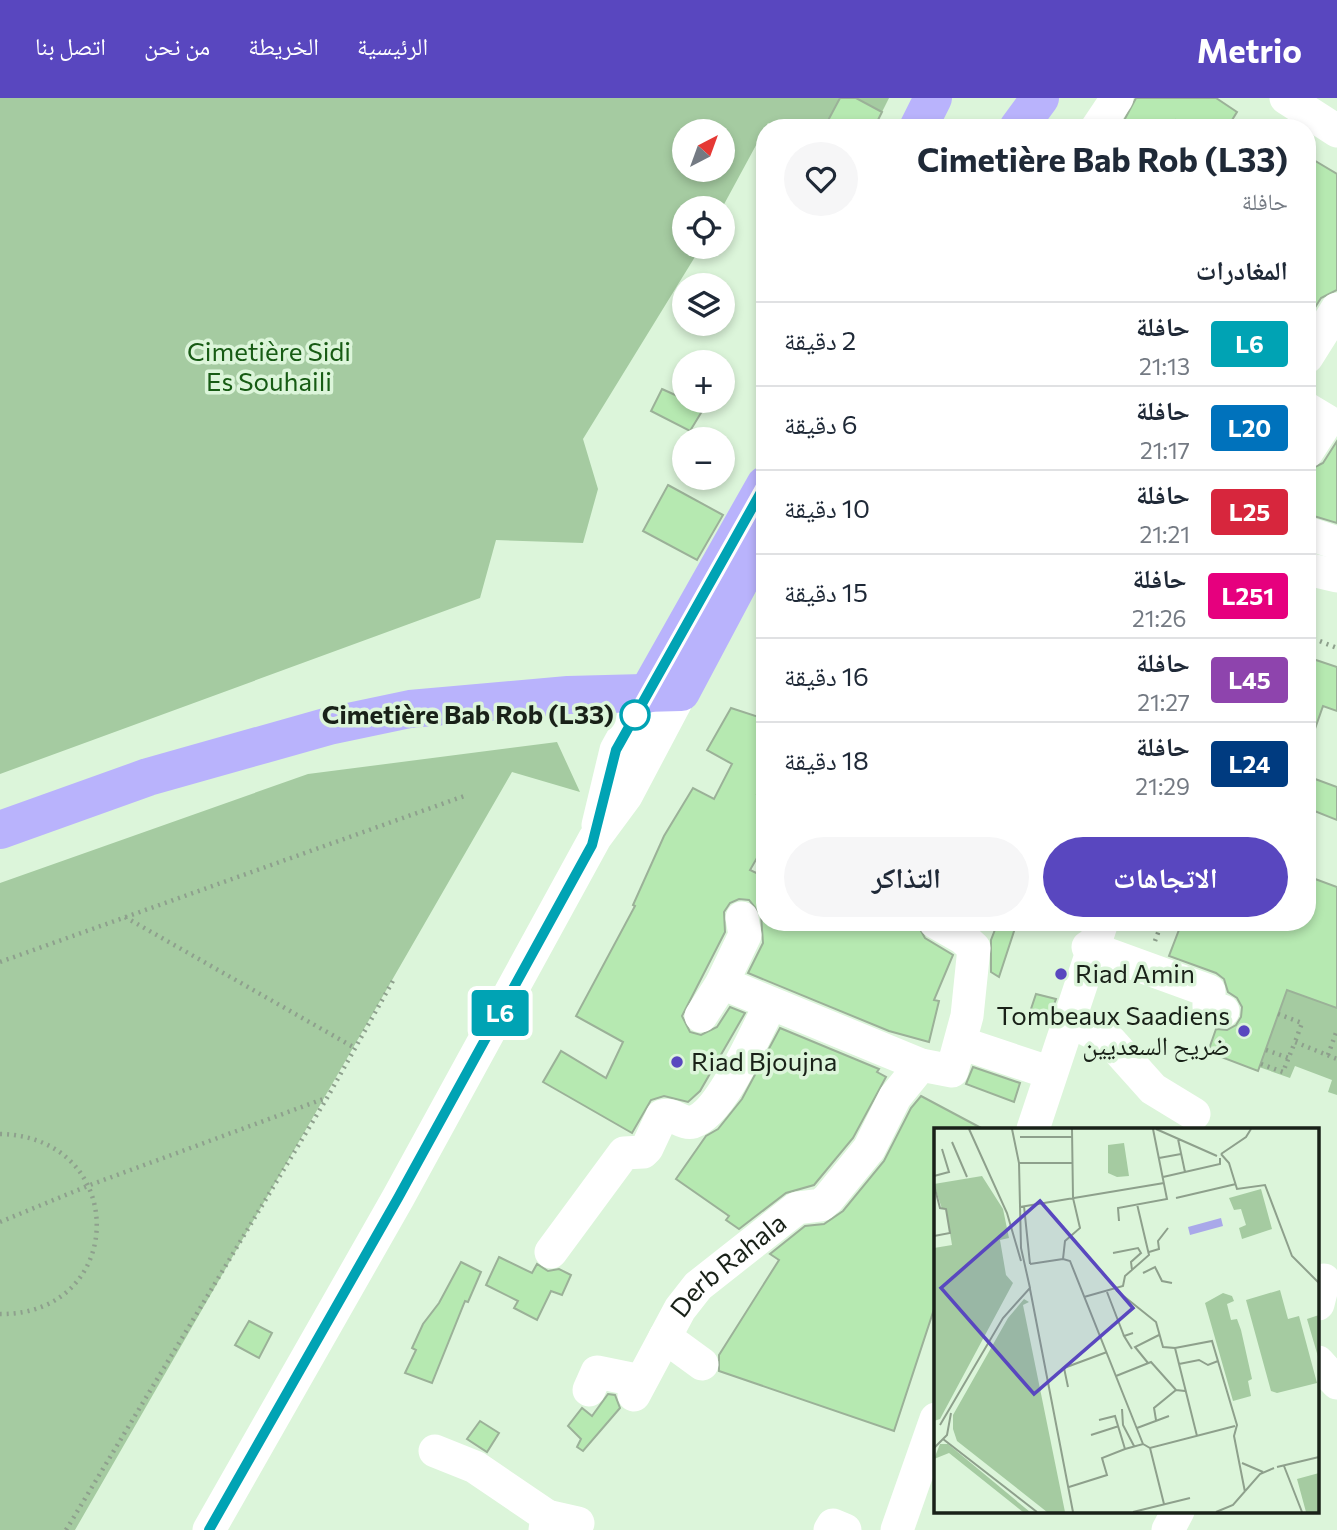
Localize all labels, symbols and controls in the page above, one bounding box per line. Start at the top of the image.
text: Metrio [1197,29,1302,70]
text: اتصل بنا [35,31,106,60]
text: من نحن [144,31,210,60]
text: الخريطة [248,31,319,60]
text: الرئيسية [357,31,428,60]
north arrow [672,119,735,182]
map controls [672,119,735,490]
text: Cimetière Bab Rob (L33) [917,138,1288,179]
button: heart [784,142,858,216]
text: حافلة [1242,187,1288,215]
button: locate [672,196,735,259]
text: المغادرات [1196,254,1288,285]
button: layers [672,273,735,336]
text: حافلة [1136,310,1190,341]
text: 2 دقيقة [784,324,856,355]
text: L6 [1235,329,1264,358]
park label: Cimetière Sidi Es Souhaili [187,335,351,396]
button: + [672,350,735,413]
text: 21:13 [1139,352,1190,380]
text: حافلة [1136,394,1190,425]
text: 6 دقيقة [784,408,858,439]
text: L20 [1228,413,1271,442]
button: − [672,427,735,490]
text: 21:17 [1140,436,1190,464]
text: حافلة [1136,478,1190,509]
text: 10 دقيقة [784,492,870,523]
text: L25 [1229,497,1270,526]
text: 21:21 [1139,520,1190,548]
text: حافلة [1133,562,1187,593]
text: 15 دقيقة [784,576,868,607]
text: L251 [1222,581,1274,610]
text: 21:26 [1132,604,1187,632]
text: حافلة [1136,646,1190,677]
text: 16 دقيقة [784,660,869,691]
text: L45 [1228,665,1271,694]
text: 21:27 [1137,688,1190,716]
place label: Cimetière Bab Rob (L33) [322,698,614,729]
marker: Cimetière Bab Rob (L33) [620,700,650,730]
text: حافلة [1136,730,1190,761]
text: 18 دقيقة [784,744,869,775]
text: L24 [1229,749,1270,778]
text: 21:29 [1135,772,1190,800]
button: التذاكر [784,837,1029,917]
button: الاتجاهات [1043,837,1288,917]
place label: Riad Amin [1075,957,1195,988]
marker: Riad Amin [1053,966,1069,982]
line badge: L6 [468,990,532,1036]
text: L6 [486,998,514,1027]
place label: Tombeaux Saadiens ضريح السعديين [997,999,1230,1063]
marker: Tombeaux Saadiens ضريح السعديين [1236,1023,1252,1039]
place label: Riad Bjoujna [691,1045,837,1076]
marker: Riad Bjoujna [669,1054,685,1070]
inset map [934,1128,1320,1512]
street label: Derb Rahala [663,1206,791,1323]

